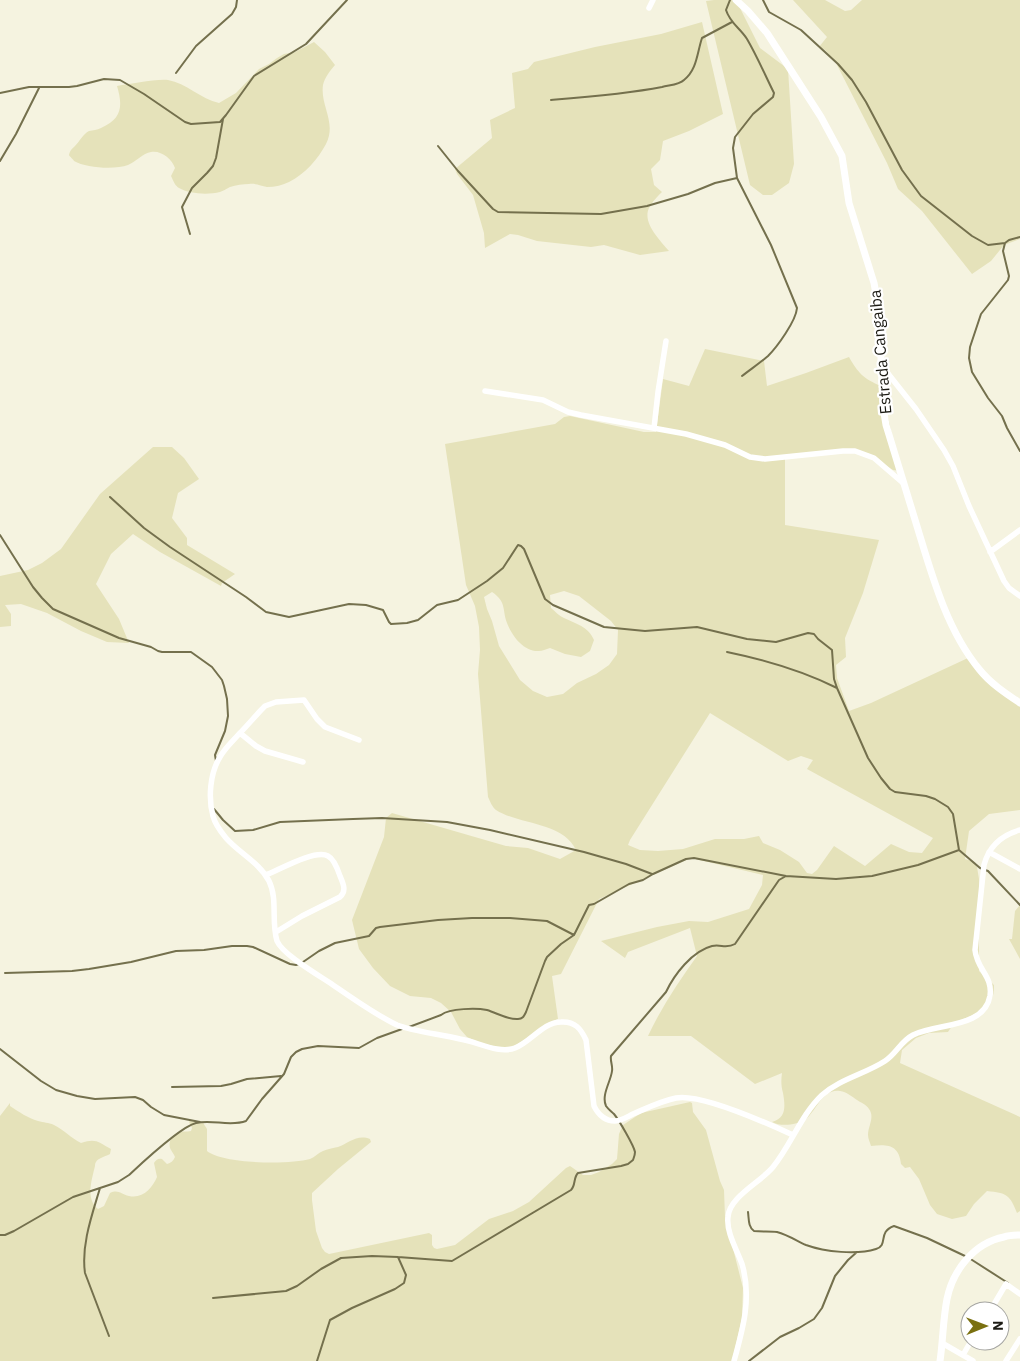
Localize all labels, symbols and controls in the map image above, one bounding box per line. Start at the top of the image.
street label: Estrada Cangaiba [865,288,895,415]
north arrow [960,1301,1010,1351]
text: N [989,1321,1007,1331]

